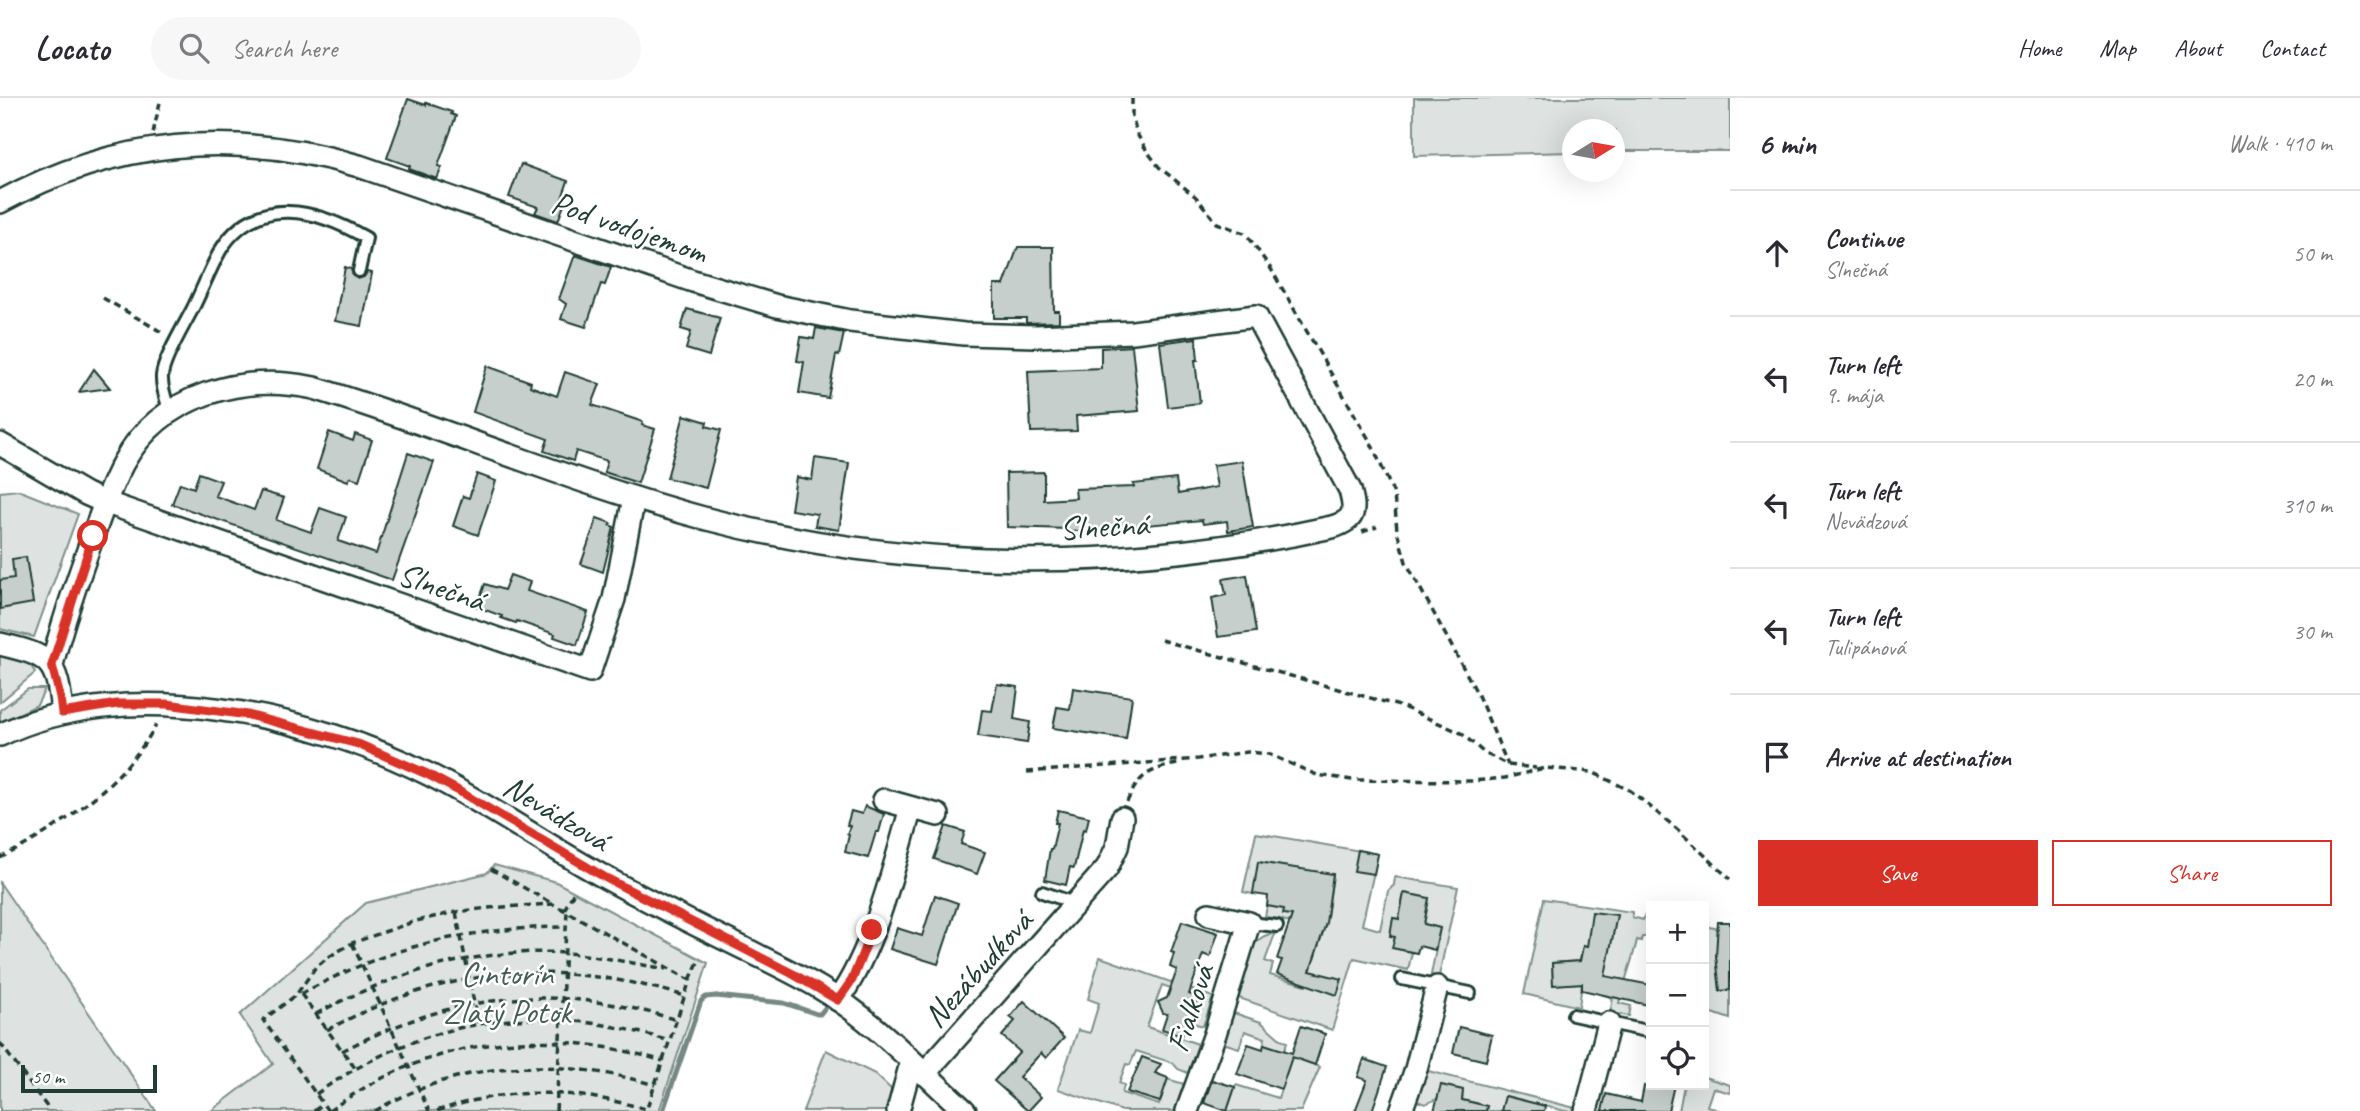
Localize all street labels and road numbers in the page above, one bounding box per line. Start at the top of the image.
street label: Pod vodojemom [546,181,714,274]
street label: Slnečná [1059,503,1153,549]
street label: Slnečná [393,553,494,622]
street label: Nevädzová [496,765,620,863]
street label: Nezábudková [914,898,1044,1036]
street label: Fialková [1156,956,1225,1057]

